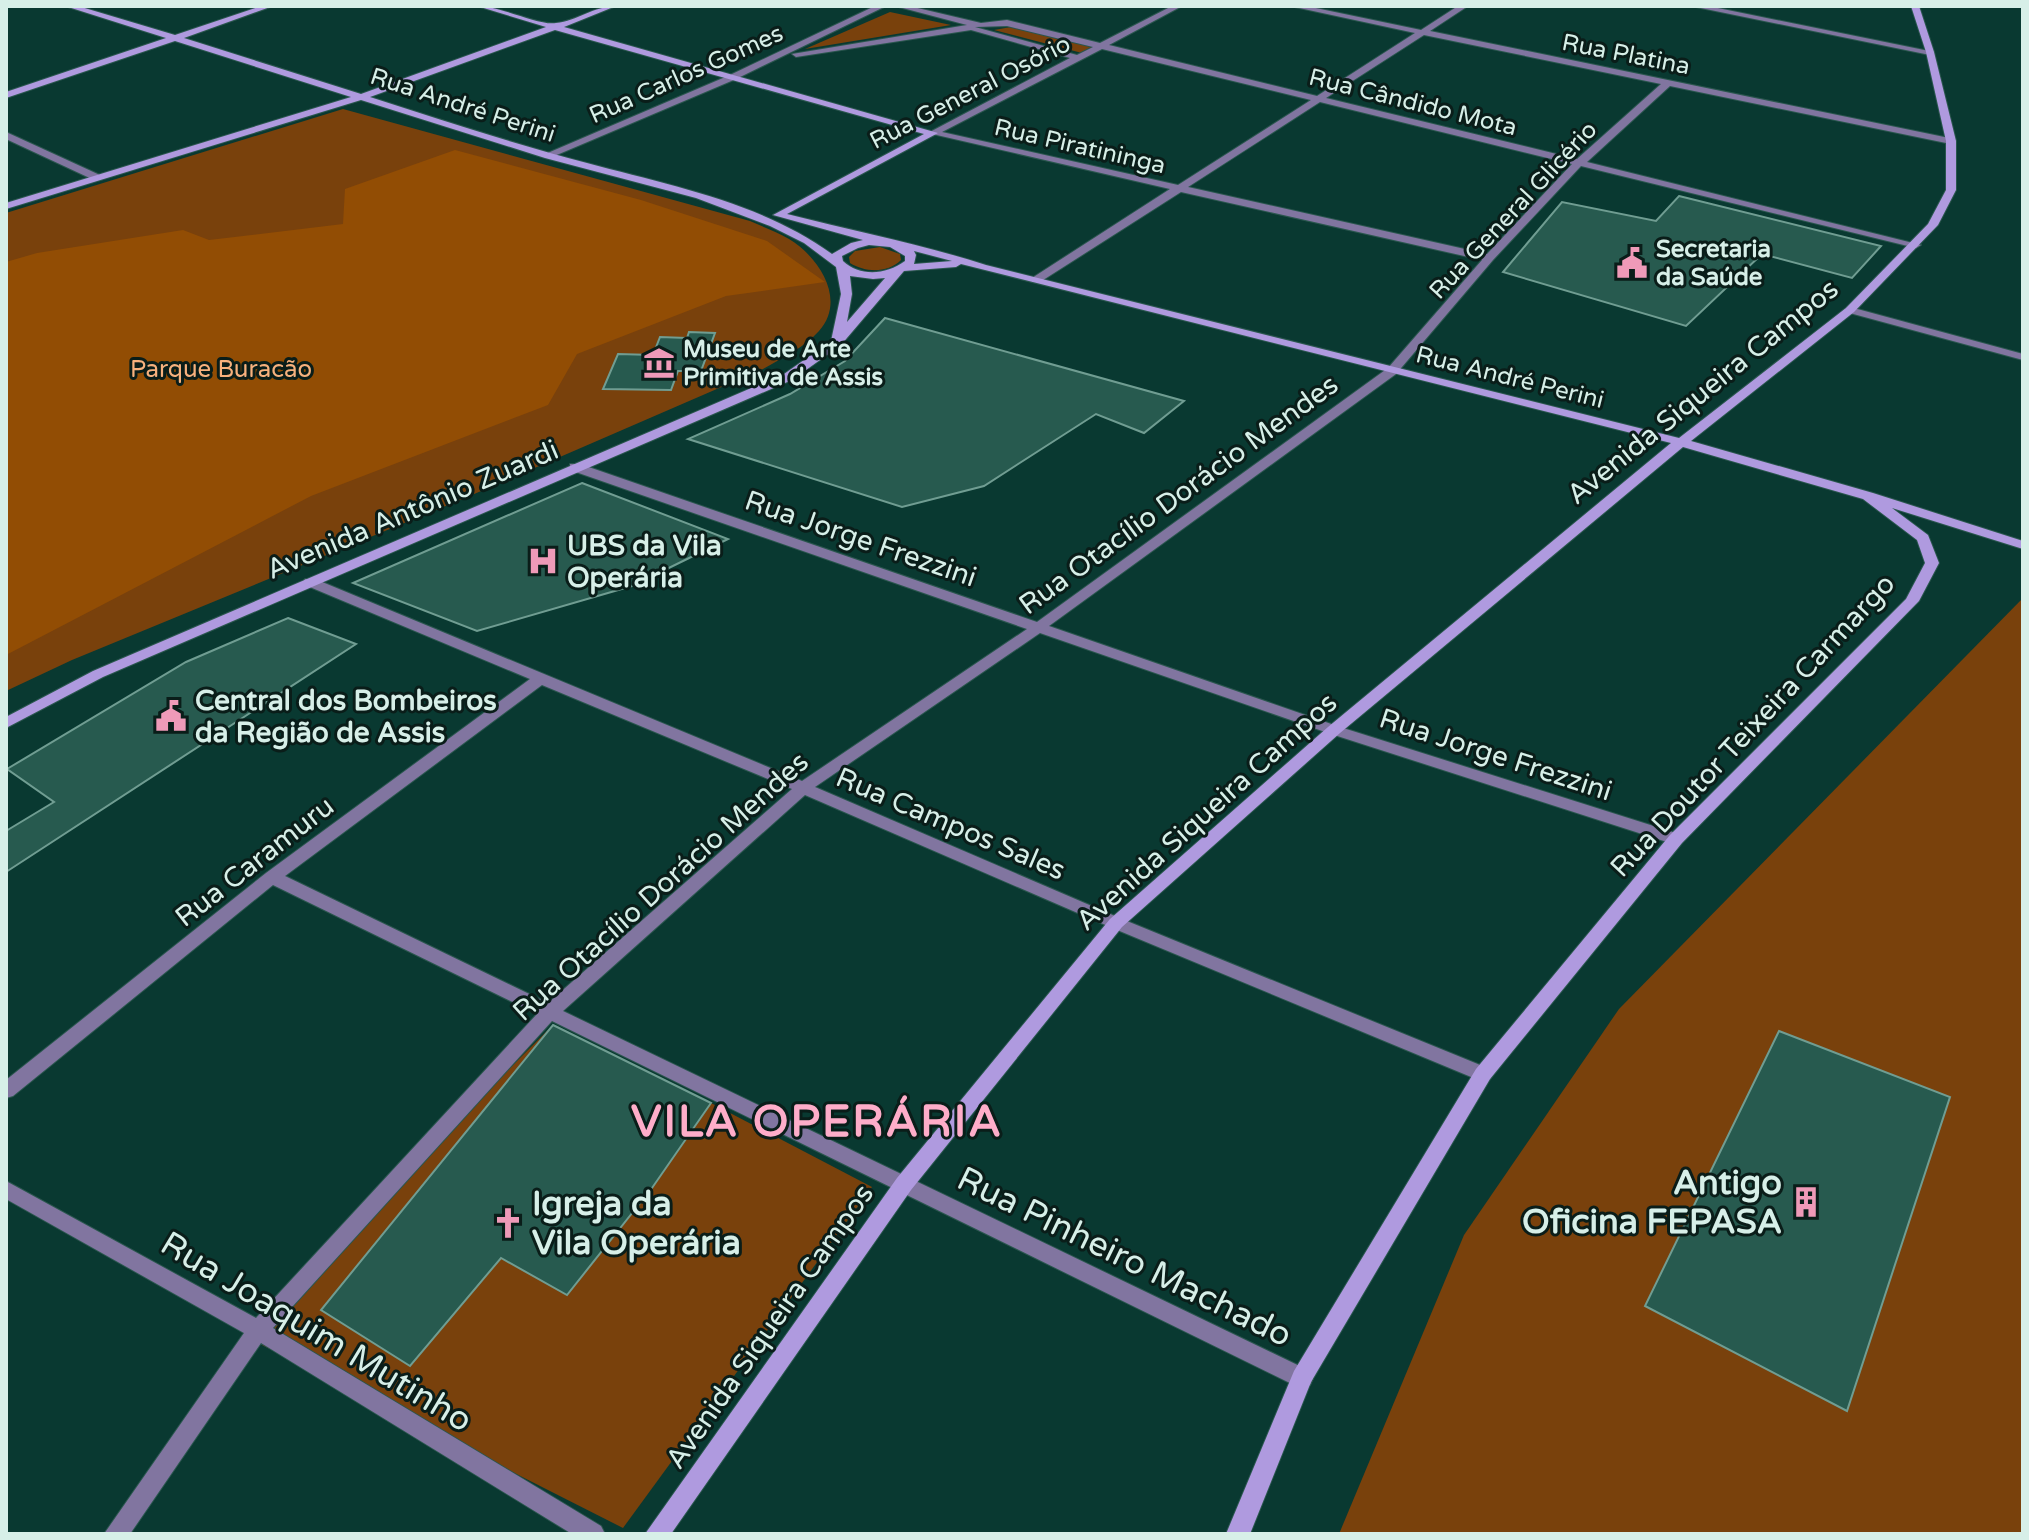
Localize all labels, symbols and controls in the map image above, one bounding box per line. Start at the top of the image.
street label: Rua Carlos Gomes [585,19,788,130]
street label: Rua Platina [1559,28,1692,81]
street label: Rua General Osório [865,29,1075,156]
street label: Rua André Perini [367,62,559,149]
street label: Rua Cândido Mota [1306,63,1520,142]
street label: Rua Piratininga [991,113,1168,180]
street label: Rua General Glicério [1423,115,1603,305]
place label: Secretaria da Saúde [1656,235,1771,292]
public building icon: Secretaria da Saúde [1615,246,1649,280]
street label: Avenida Siqueira Campos [1560,272,1845,512]
place label: Museu de Arte Primitiva de Assis [683,335,883,392]
street label: Rua André Perini [1413,340,1607,415]
museum icon: Museu de Arte Primitiva de Assis [642,346,676,380]
park label: Parque Buracão [130,355,312,384]
street label: Rua Otacílio Dorácio Mendes [1012,368,1345,622]
street label: Avenida Antônio Zuardi [261,433,564,587]
street label: Rua Jorge Frezzini [741,483,981,594]
place label: UBS da Vila Operária [567,529,722,595]
hospital icon: UBS da Vila Operária [526,544,560,578]
street label: Rua Doutor Teixeira Carmargo [1603,567,1902,884]
place label: Central dos Bombeiros da Região de Assis [195,684,497,750]
street label: Avenida Siqueira Campos [1069,686,1344,938]
public building icon: Central dos Bombeiros da Região de Assis [154,699,188,733]
street label: Rua Jorge Frezzini [1375,701,1616,809]
street label: Rua Otacílio Dorácio Mendes [506,745,815,1029]
street label: Rua Campos Sales [831,760,1070,888]
street label: Rua Caramuru [168,789,341,934]
district label: VILA OPERÁRIA [631,1095,1003,1149]
street label: Rua Pinheiro Machado [950,1158,1298,1356]
place label: Antigo Oficina FEPASA [1522,1163,1782,1243]
street label: Avenida Siqueira Campos [659,1178,881,1475]
place label: Igreja da Vila Operária [532,1184,741,1264]
building icon: Antigo Oficina FEPASA [1789,1185,1823,1219]
church icon: Igreja da Vila Operária [491,1206,525,1240]
street label: Rua Joaquim Mutinho [153,1223,479,1441]

